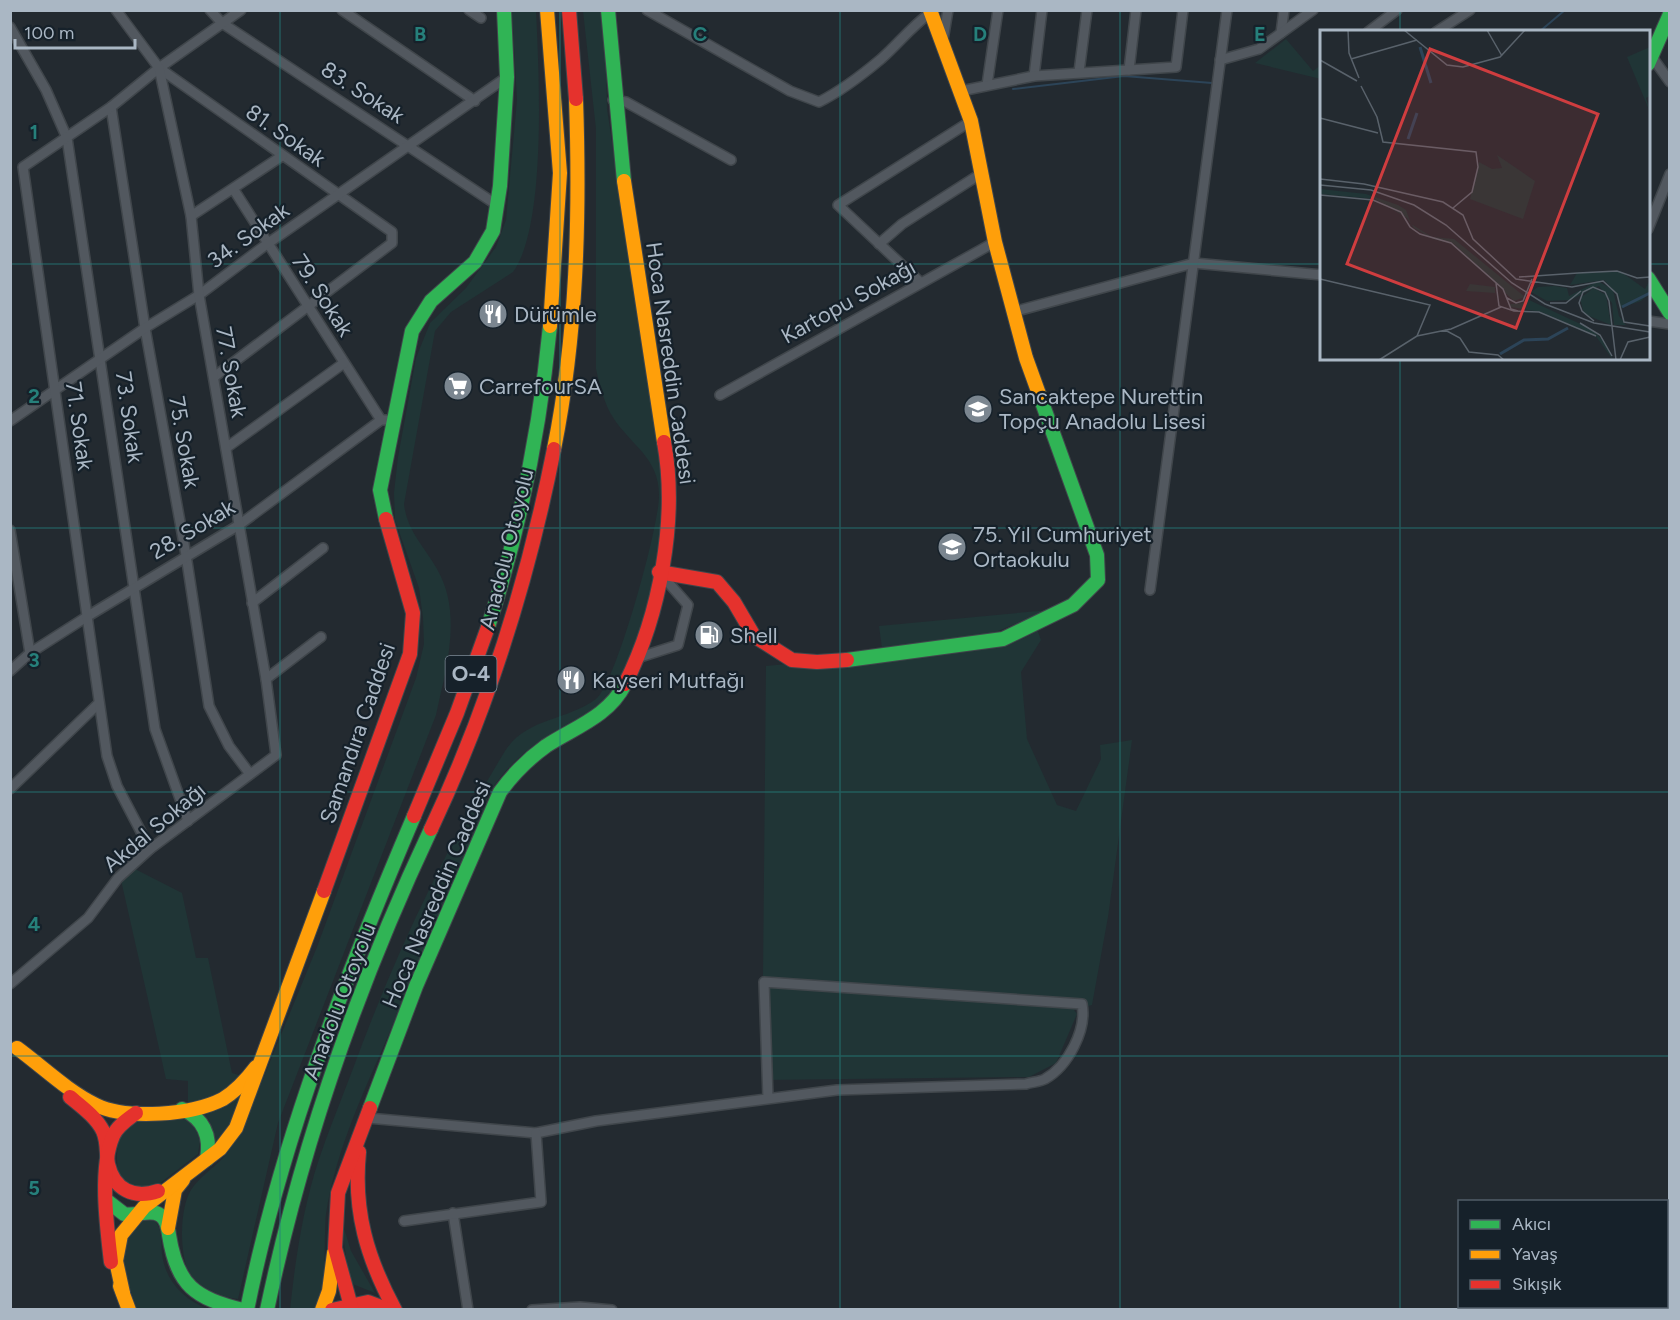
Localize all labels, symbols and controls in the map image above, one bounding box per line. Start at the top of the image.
scale bar [15,12,135,50]
text: 100 m [24,22,74,44]
text: B [414,22,426,46]
text: C [693,22,707,46]
text: D [973,22,987,46]
text: E [1254,22,1266,46]
inset map [1320,30,1650,360]
street label: 83. Sokak [316,55,410,130]
street label: 81. Sokak [241,98,331,173]
text: 1 [30,120,38,144]
street label: 34. Sokak [202,197,295,274]
street label: Hoca Nasreddin Caddesi [640,240,701,486]
street label: 79. Sokak [286,249,359,342]
street label: Kartopu Sokağı [776,253,920,350]
restaurant icon: Dürümle [477,298,509,330]
place label: Dürümle [514,301,597,328]
street label: 77. Sokak [210,324,253,420]
street label: 73. Sokak [110,369,149,465]
supermarket icon: CarrefourSA [442,370,474,402]
place label: CarrefourSA [479,373,602,400]
street label: 71. Sokak [60,380,99,473]
place label: Sancaktepe Nurettin Topçu Anadolu Lisesi [999,383,1206,435]
text: 2 [28,384,40,408]
school or university icon: Sancaktepe Nurettin Topçu Anadolu Lisesi [962,393,994,425]
street label: 75. Sokak [163,394,206,491]
street label: Anadolu Otoyolu [473,466,540,633]
street label: 28. Sokak [145,493,240,565]
place label: 75. Yıl Cumhuriyet Ortaokulu [973,521,1152,573]
school or university icon: 75. Yıl Cumhuriyet Ortaokulu [936,531,968,563]
fuel station icon: Shell [693,619,725,651]
place label: Shell [730,622,777,649]
street label: Samandıra Caddesi [314,639,401,827]
text: 3 [28,648,40,672]
road number: O-4 [446,656,496,692]
restaurant icon: Kayseri Mutfağı [555,664,587,696]
place label: Kayseri Mutfağı [592,667,745,694]
street label: Hoca Nasreddin Caddesi [376,776,497,1012]
street label: Akdal Sokağı [98,777,211,878]
text: 4 [28,912,41,936]
street label: Anadolu Otoyolu [297,919,382,1083]
text: 5 [28,1176,40,1200]
legend [1458,1200,1668,1308]
text: Akıcı [1512,1213,1551,1235]
text: Yavaş [1512,1243,1558,1265]
text: Sıkışık [1512,1273,1562,1295]

